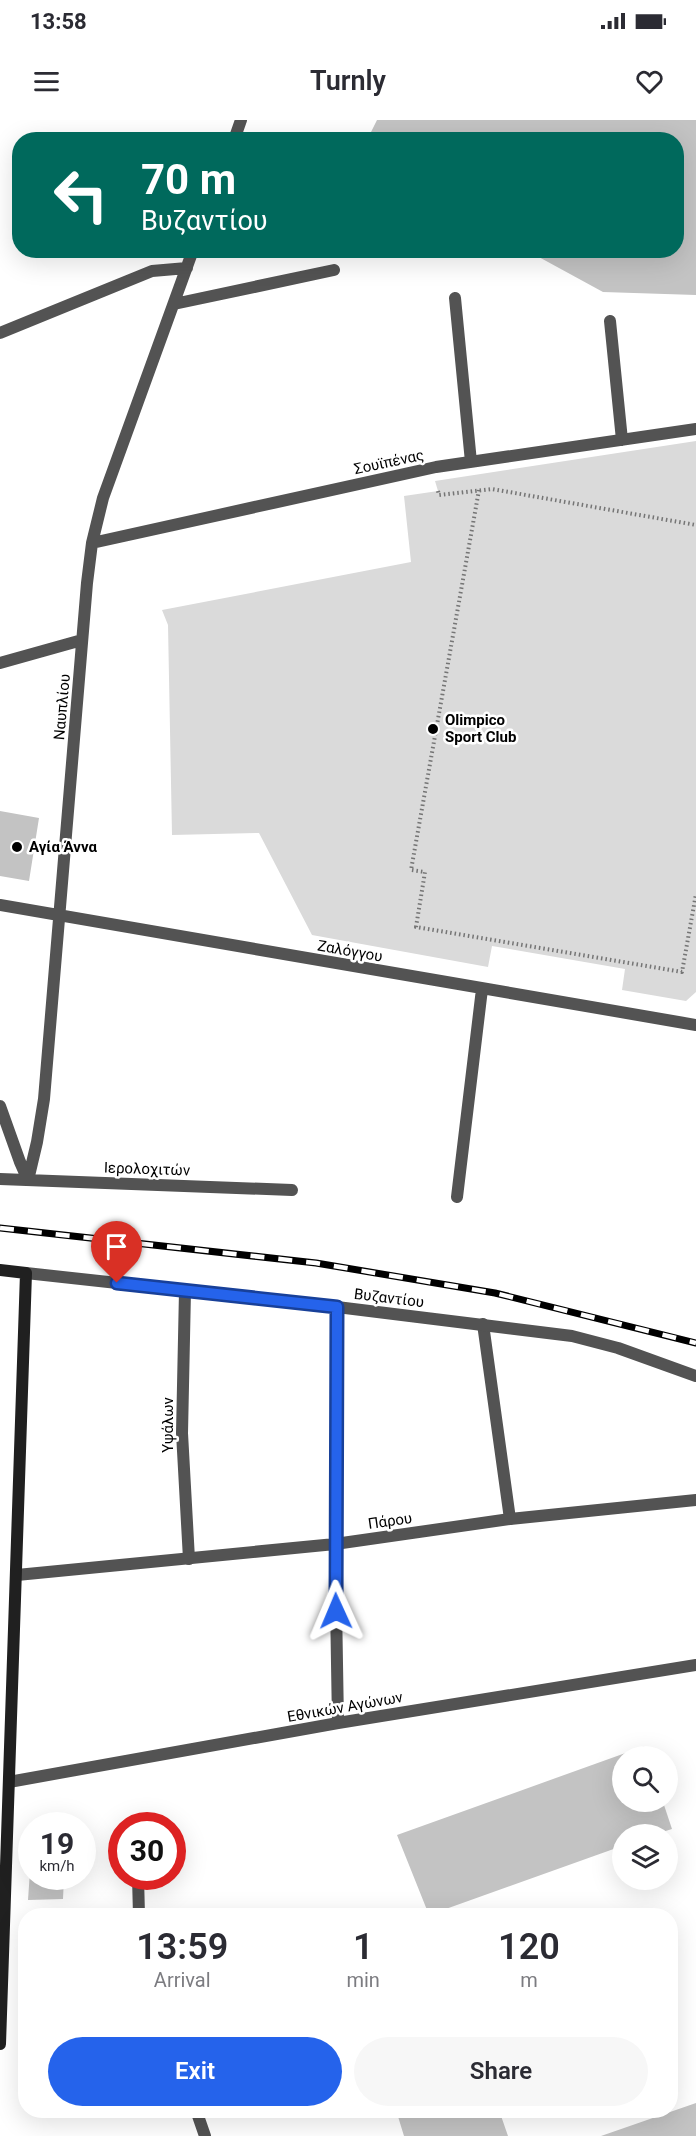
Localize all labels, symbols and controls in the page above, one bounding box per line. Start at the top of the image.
text: 13:58 [30,9,87,34]
icon: menu [30,65,63,98]
text: Turnly [310,65,386,97]
icon: heart [633,65,666,98]
text: 70 m [141,155,236,204]
icon: left [42,156,120,234]
text: Βυζαντίου [141,205,268,237]
street label: Σουϊπένας [352,446,426,478]
street label: Ναυπλίου [50,673,74,741]
place label: Olimpico Sport Club [445,711,516,746]
marker: Olimpico Sport Club [426,722,440,736]
place label: Αγία Άννα [29,838,97,856]
marker: Αγία Άννα [10,840,24,854]
street label: Ζαλόγγου [316,936,384,966]
street label: Ιερολοχιτών [104,1158,190,1180]
pin [91,1221,142,1283]
icon: arrive [100,1230,133,1263]
street label: Βυζαντίου [353,1285,425,1311]
street label: Υψάλων [159,1397,177,1453]
street label: Πάρου [367,1509,413,1533]
position arrow [304,1579,368,1643]
street label: Εθνικών Αγώνων [286,1688,404,1726]
map controls [612,1746,678,1890]
button: search [612,1746,678,1812]
speed limit sign: 30 [108,1812,186,1890]
button: layers [612,1824,678,1890]
text: 19 [40,1826,74,1861]
text: km/h [39,1857,75,1875]
text: 13:59 [136,1926,228,1968]
text: 1 [353,1926,373,1968]
text: 120 [498,1926,560,1968]
text: Arrival [154,1968,211,1992]
text: min [346,1968,380,1992]
text: m [520,1968,538,1992]
button: Exit [48,2037,342,2106]
button: Share [354,2037,648,2106]

